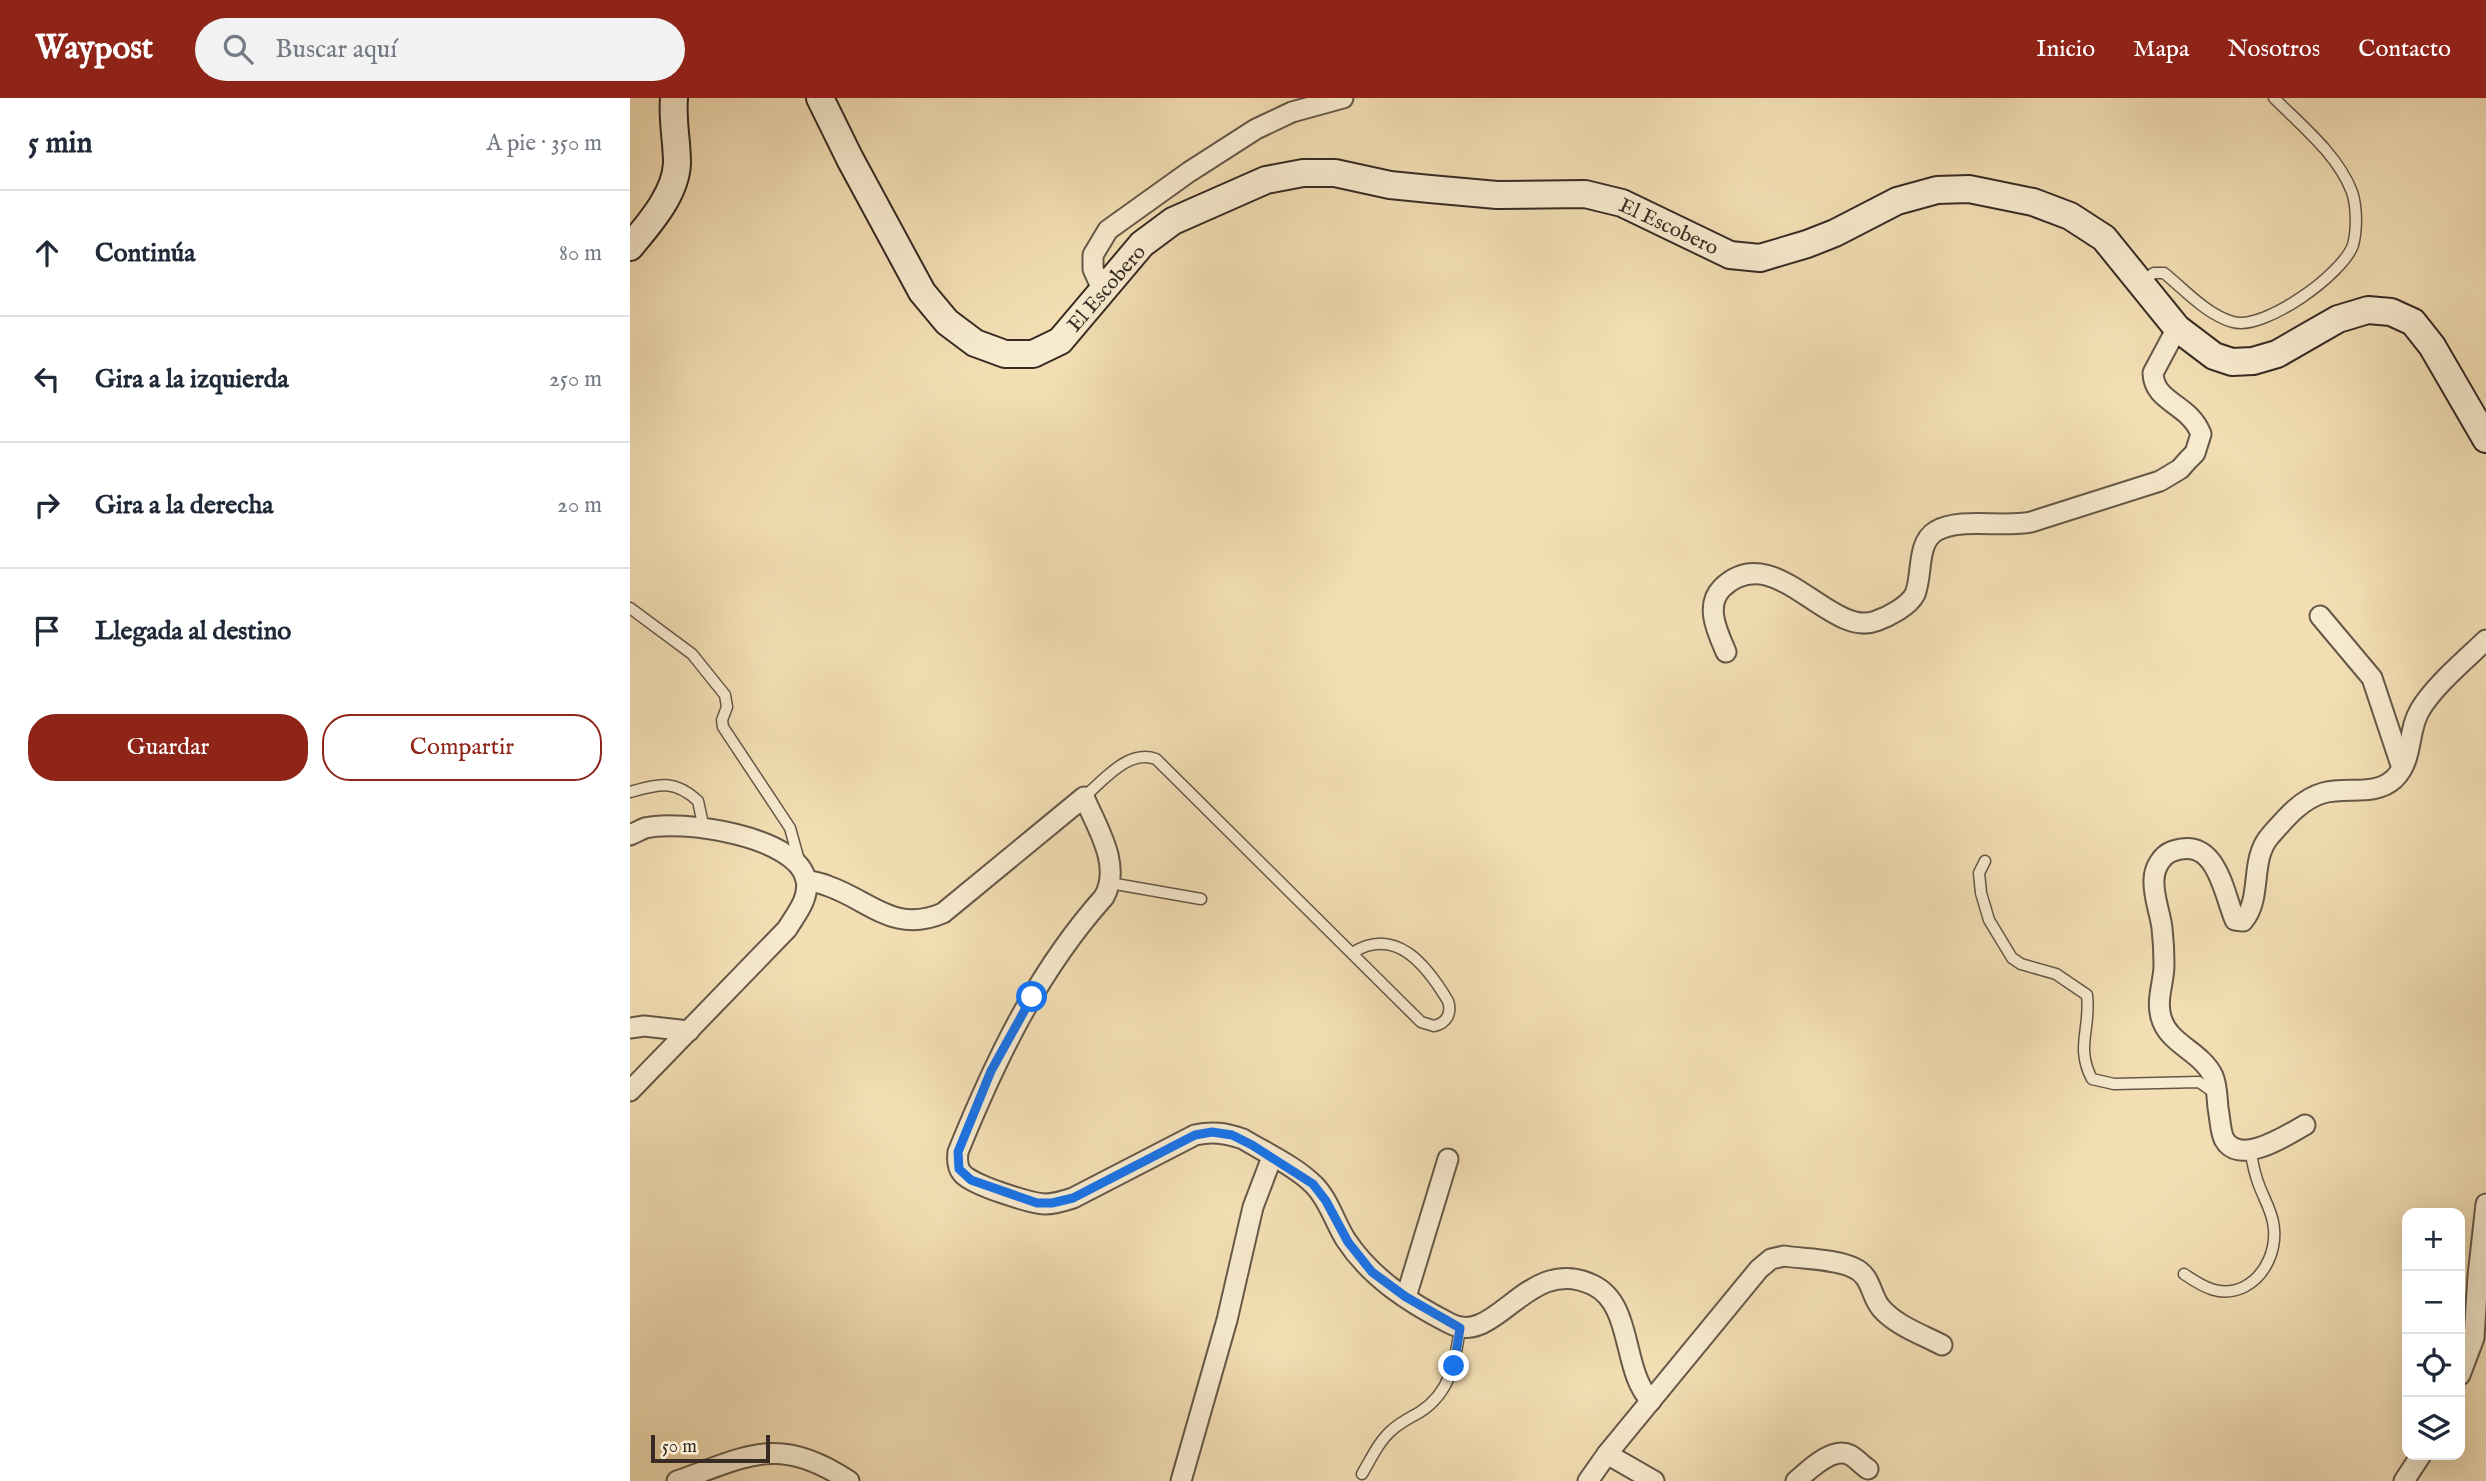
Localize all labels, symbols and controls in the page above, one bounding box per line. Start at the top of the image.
search box [195,18,685,81]
text: Waypost [35,28,153,70]
icon: search [219,30,257,68]
text: Buscar aquí [275,33,397,66]
text: Inicio [2036,34,2095,65]
text: Mapa [2133,34,2189,65]
text: Nosotros [2227,34,2320,65]
text: Contacto [2358,34,2451,65]
text: 5 min [28,125,93,163]
text: A pie · 350 m [486,129,602,158]
street label: El Escobero [1614,193,1723,262]
icon: ahead [28,234,66,272]
text: Continúa [95,237,196,270]
text: 80 m [559,239,602,268]
street label: El Escobero [1062,240,1152,338]
icon: left [28,360,66,398]
text: Gira a la izquierda [95,363,289,396]
text: 250 m [549,365,602,394]
icon: right [28,486,66,524]
text: Gira a la derecha [95,489,274,522]
text: 20 m [557,491,602,520]
icon: arrive [28,612,66,650]
text: Llegada al destino [95,615,291,648]
button: Guardar [28,714,308,781]
button: Compartir [322,714,602,781]
route start [1016,981,1047,1012]
map controls [2402,1208,2465,1460]
button: + [2402,1208,2465,1271]
button: − [2402,1271,2465,1334]
button: locate [2402,1334,2465,1397]
route end [1438,1350,1469,1381]
button: layers [2402,1397,2465,1460]
scale bar [651,1432,770,1464]
text: 50 m [662,1435,697,1459]

